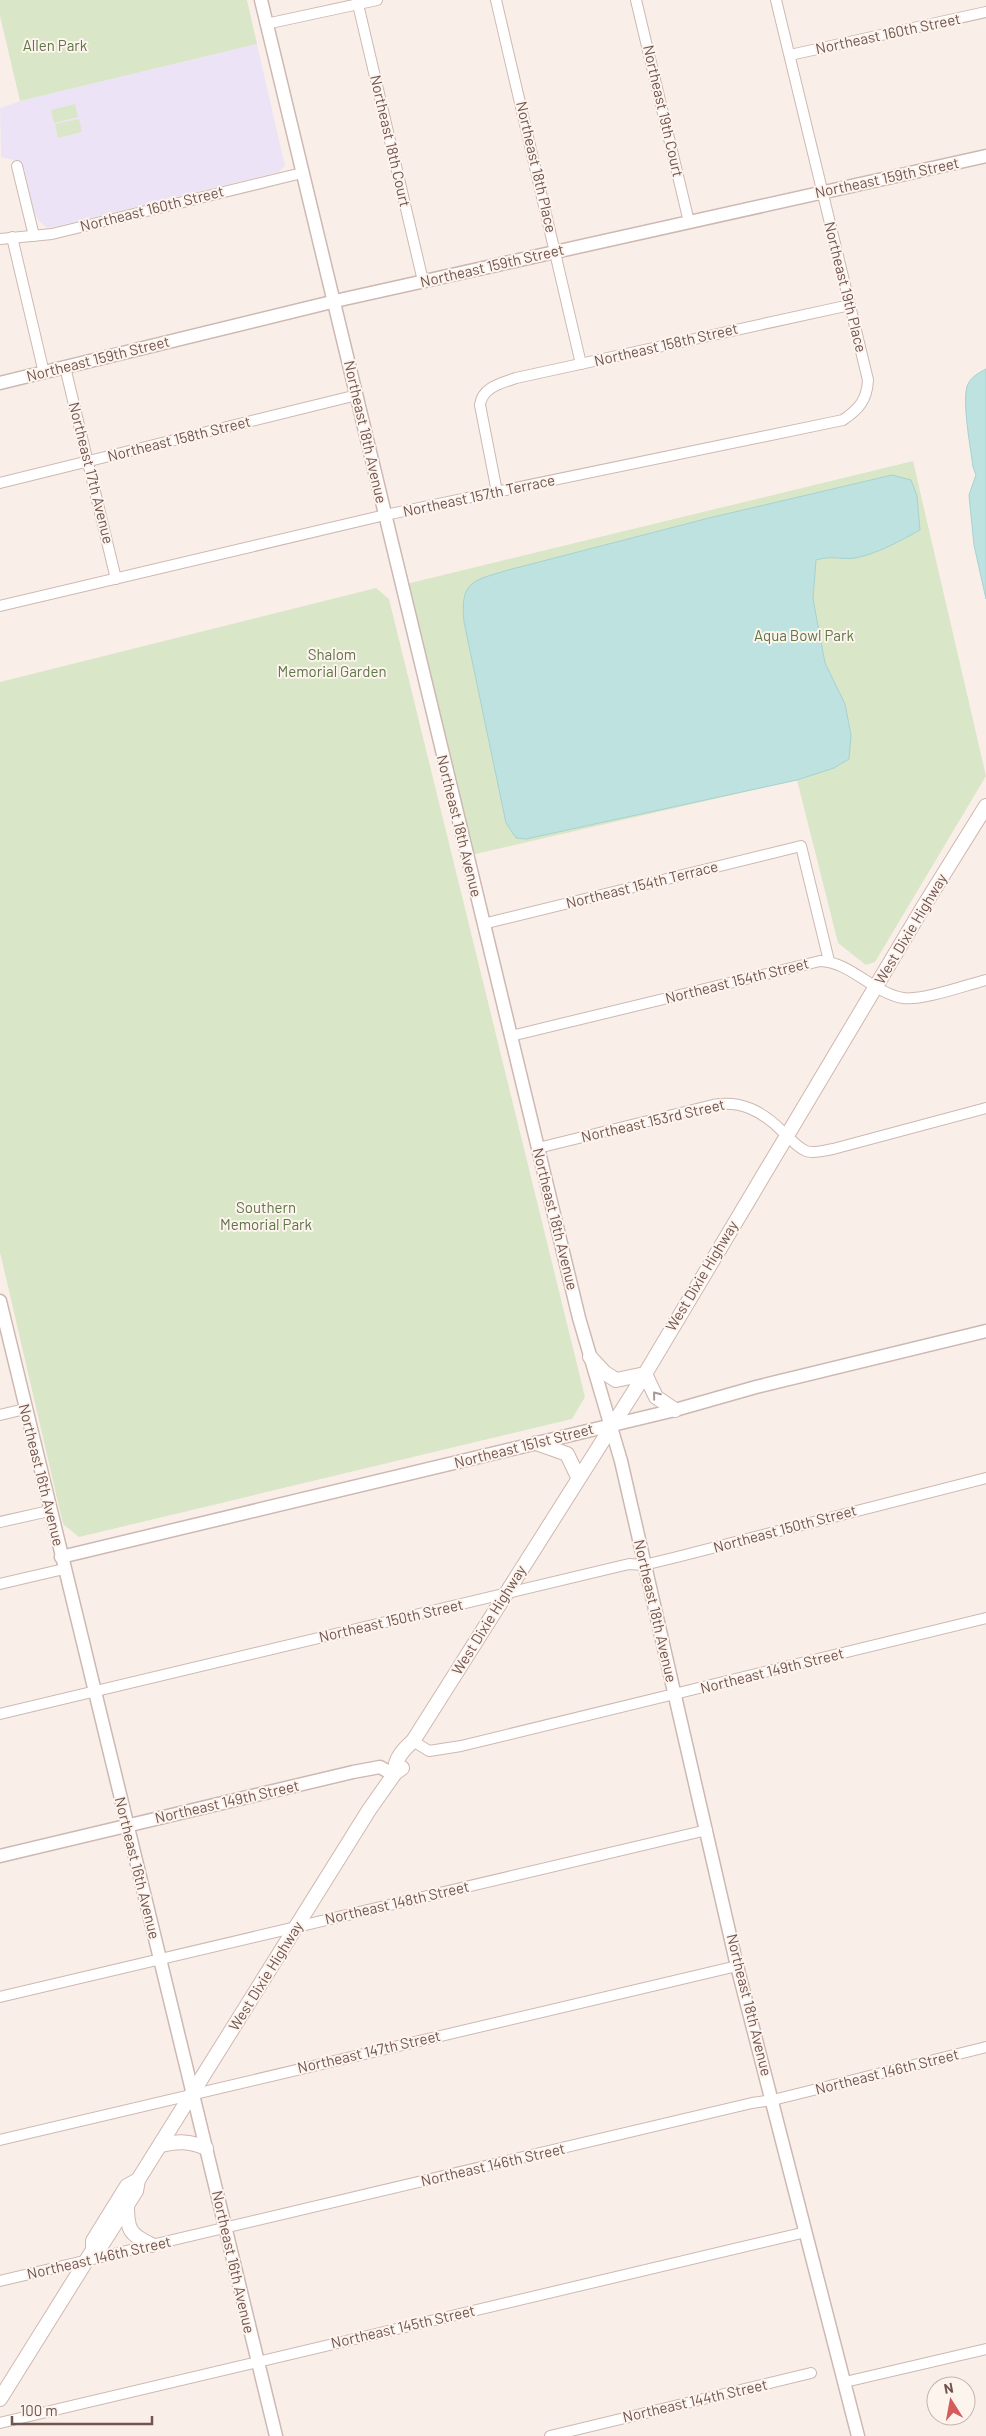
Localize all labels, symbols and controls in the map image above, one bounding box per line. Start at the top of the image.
street label: Northeast 160th Street [814,9,962,57]
park label: Allen Park [23,36,88,54]
street label: Northeast 19th Court [640,43,688,178]
street label: Northeast 18th Court [367,73,415,208]
street label: Northeast 18th Place [513,99,561,234]
street label: Northeast 159th Street [813,153,961,201]
street label: Northeast 160th Street [78,181,226,235]
street label: Northeast 19th Place [821,220,871,354]
street label: Northeast 159th Street [418,240,565,290]
street label: Northeast 158th Street [592,319,739,369]
street label: Northeast 159th Street [24,332,171,385]
street label: Northeast 18th Avenue [341,359,391,505]
street label: Northeast 17th Avenue [66,400,118,545]
street label: Northeast 158th Street [105,412,252,465]
street label: Northeast 157th Terrace [401,470,557,520]
park label: Aqua Bowl Park [754,626,854,644]
park label: Shalom Memorial Garden [277,645,387,680]
street label: Northeast 18th Avenue [434,753,486,899]
street label: Northeast 154th Terrace [564,856,720,912]
street label: West Dixie Highway [870,870,950,987]
street label: Northeast 154th Street [663,953,810,1007]
street label: Northeast 153rd Street [579,1095,726,1145]
street label: Northeast 18th Avenue [530,1146,582,1292]
park label: Southern Memorial Park [220,1198,313,1233]
street label: West Dixie Highway [661,1217,741,1334]
one-way arrow [654,1392,662,1401]
street label: Northeast 16th Avenue [16,1402,68,1548]
street label: Northeast 151st Street [452,1419,595,1471]
street label: Northeast 150th Street [711,1500,858,1556]
street label: Northeast 18th Avenue [631,1538,681,1684]
street label: West Dixie Highway [447,1561,529,1678]
street label: Northeast 150th Street [317,1595,465,1645]
street label: Northeast 149th Street [698,1643,845,1697]
street label: Northeast 149th Street [153,1776,301,1826]
street label: Northeast 16th Avenue [112,1795,164,1941]
street label: Northeast 148th Street [323,1877,471,1927]
street label: West Dixie Highway [224,1917,306,2034]
street label: Northeast 18th Avenue [724,1932,776,2078]
street label: Northeast 147th Street [295,2026,442,2076]
street label: Northeast 146th Street [813,2044,960,2098]
street label: Northeast 146th Street [419,2139,567,2189]
street label: Northeast 16th Avenue [209,2189,259,2335]
street label: Northeast 146th Street [25,2232,173,2282]
street label: Northeast 145th Street [329,2301,477,2351]
street label: Northeast 144th Street [621,2375,769,2425]
north arrow [926,2376,976,2426]
text: N [942,2379,955,2397]
scale bar [12,2394,152,2426]
text: 100 m [20,2401,58,2419]

